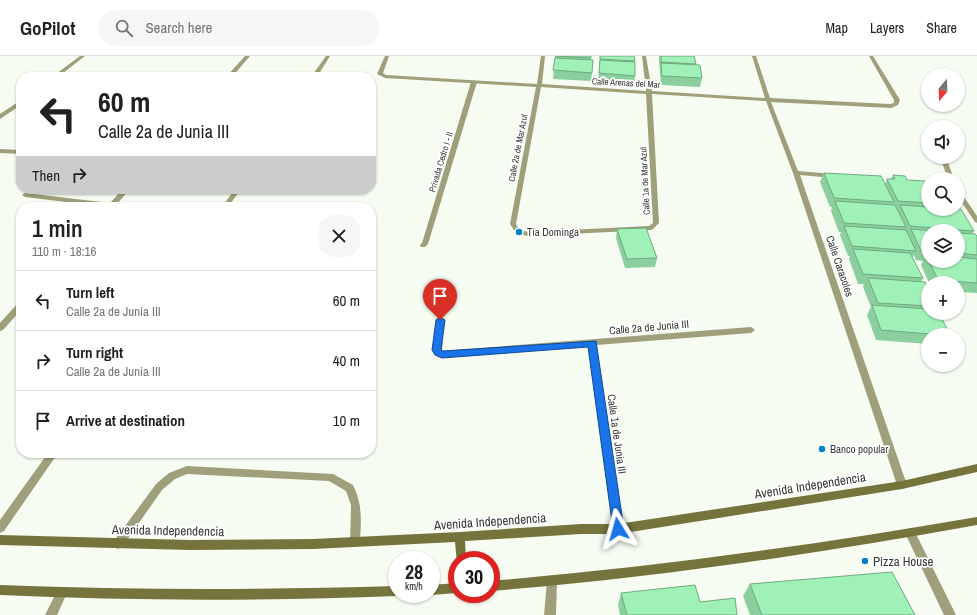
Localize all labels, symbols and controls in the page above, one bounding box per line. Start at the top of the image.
search box [99,10,379,46]
text: GoPilot [20,15,75,41]
icon: search [113,17,135,39]
text: Search here [145,17,212,38]
text: Map [826,19,848,37]
text: Layers [870,19,904,37]
text: Share [926,19,957,37]
north arrow [921,68,965,112]
map controls [921,68,965,372]
street label: Calle Arenas del Mar [591,75,661,91]
text: 60 m [98,83,150,121]
icon: left [32,88,84,140]
street label: Calle 2a de Mar Azul [506,113,530,183]
text: Calle 2a de Junia III [98,119,229,144]
button: sound [921,120,965,164]
street label: Privada Cedro I - II [426,130,456,194]
street label: Calle 1a de Mar Azul [637,146,653,215]
icon: right [68,164,90,186]
text: Then [32,165,60,186]
button: search [921,172,965,216]
text: 1 min [32,212,83,244]
button: close [318,215,360,257]
button: layers [921,224,965,268]
place label: Tía Dominga [527,225,579,239]
marker: Tía Dominga [514,227,524,237]
street label: Calle Caracoles [823,234,857,299]
text: 110 m · 18:16 [32,243,96,260]
button: + [921,276,965,320]
pin [423,279,457,320]
text: Turn left [66,282,114,303]
icon: arrive [429,285,451,307]
icon: left [32,290,54,312]
text: 60 m [333,290,360,311]
text: Calle 2a de Junia III [66,303,161,320]
street label: Calle 2a de Junia III [608,317,690,337]
button: − [921,328,965,372]
text: Turn right [66,342,123,363]
icon: right [32,350,54,372]
text: 40 m [333,350,360,371]
text: Calle 2a de Junia III [66,363,161,380]
street label: Calle 1a de Junia III [604,393,630,475]
icon: arrive [32,410,54,432]
text: Arrive at destination [66,410,185,431]
text: 10 m [333,410,360,431]
place label: Banco popular [830,442,888,456]
marker: Banco popular [817,444,827,454]
street label: Avenida Independencia [752,468,867,503]
position arrow [597,508,639,550]
street label: Avenida Independencia [432,509,547,534]
street label: Avenida Independencia [111,521,224,540]
speed limit sign: 30 [448,551,500,603]
place label: Pizza House [873,553,934,570]
marker: Pizza House [860,556,870,566]
text: 28 [405,558,423,585]
text: km/h [405,580,423,593]

